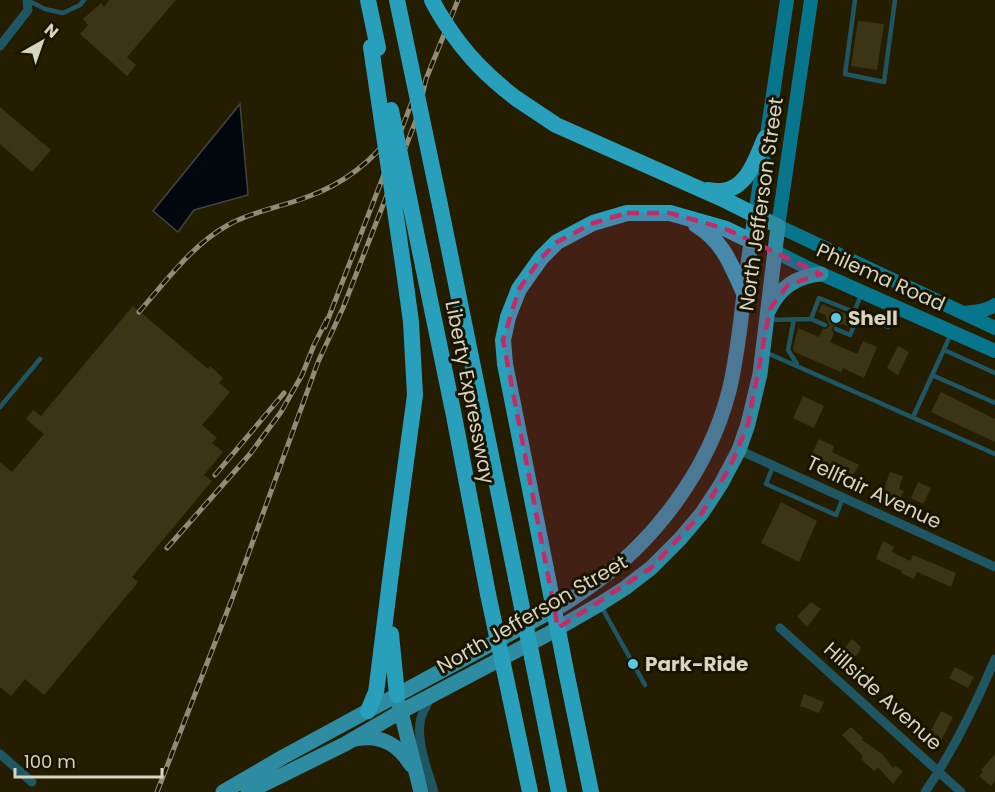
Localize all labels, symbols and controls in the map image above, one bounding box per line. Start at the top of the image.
north arrow [12,12,72,72]
text: N [39,18,63,44]
street label: North Jefferson Street [732,95,790,313]
street label: Philema Road [812,236,950,318]
street label: Liberty Expressway [439,298,501,486]
place label: Shell [848,304,898,332]
marker: Shell [829,311,843,325]
street label: Tellfair Avenue [802,448,946,536]
street label: North Jefferson Street [432,548,632,680]
street label: Hillside Avenue [818,635,948,757]
place label: Park-Ride [645,650,748,678]
marker: Park-Ride [626,657,640,671]
scale bar [15,741,162,779]
text: 100 m [24,749,76,774]

